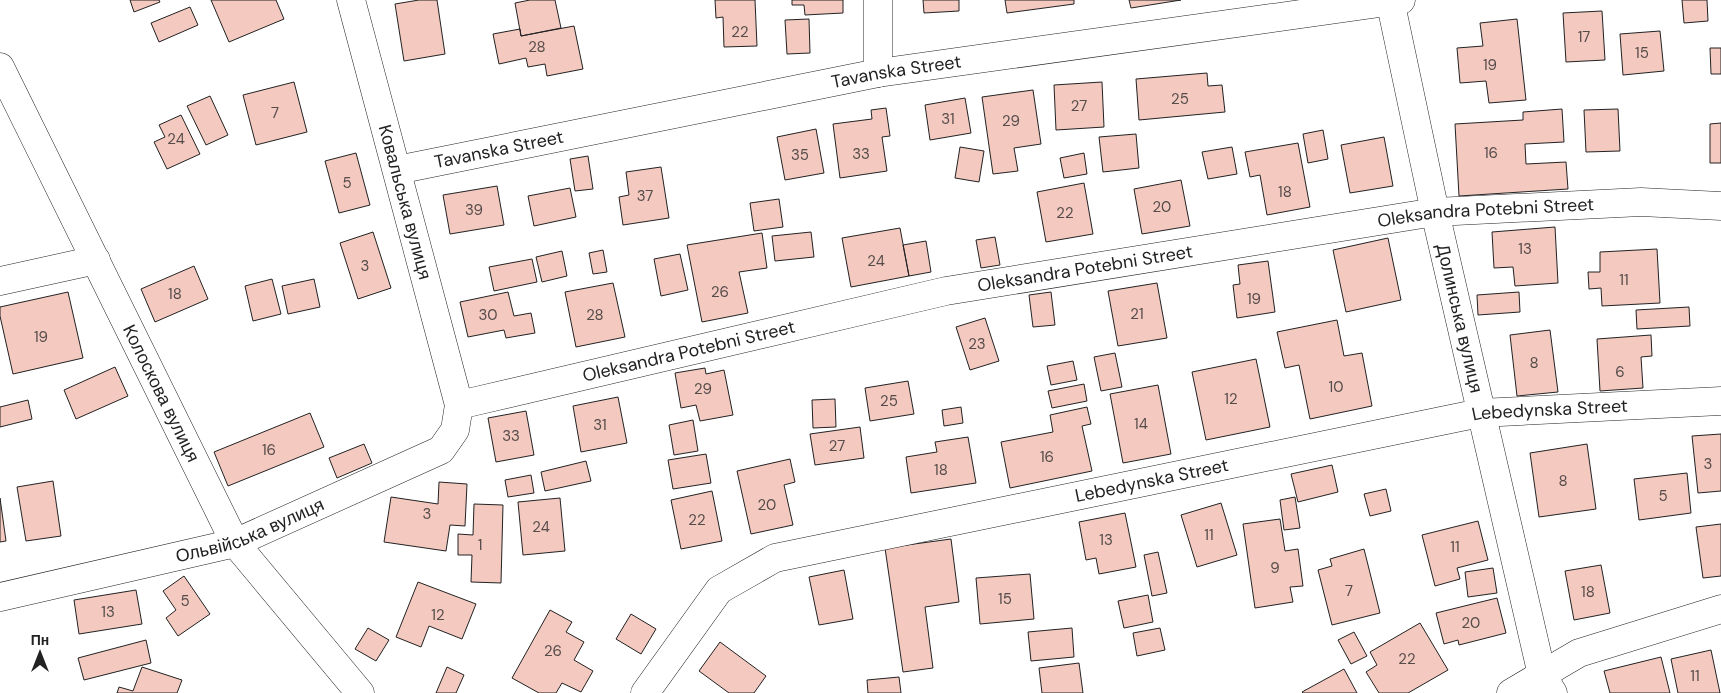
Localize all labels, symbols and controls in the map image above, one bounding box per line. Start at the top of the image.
house number: 22 [731,22,749,42]
house number: 17 [1578,27,1590,47]
house number: 28 [528,37,546,57]
house number: 15 [1635,43,1649,63]
street label: Tavanska Street [829,50,963,94]
house number: 19 [1483,55,1497,75]
house number: 25 [1171,89,1189,109]
house number: 27 [1071,96,1087,116]
house number: 7 [271,103,279,123]
house number: 31 [941,109,955,129]
house number: 29 [1002,111,1020,131]
street label: Ковальська вулиця [373,122,437,282]
street label: Tavanska Street [432,125,566,174]
house number: 24 [167,129,185,149]
house number: 16 [1484,143,1498,163]
house number: 33 [852,144,870,164]
house number: 35 [791,145,809,165]
house number: 5 [342,173,352,193]
house number: 18 [1278,182,1292,202]
house number: 37 [637,186,653,206]
street label: Oleksandra Potebni Street [1376,192,1595,233]
house number: 20 [1153,197,1171,217]
house number: 39 [465,200,483,220]
house number: 22 [1056,203,1074,223]
street label: Oleksandra Potebni Street [976,239,1194,298]
house number: 13 [1518,239,1532,259]
street label: Долинська вулиця [1431,241,1488,395]
house number: 24 [867,251,885,271]
house number: 3 [361,256,369,276]
house number: 11 [1619,270,1629,290]
house number: 26 [711,282,729,302]
house number: 18 [168,284,182,304]
house number: 19 [1247,289,1261,309]
house number: 21 [1130,304,1144,324]
house number: 30 [478,305,498,325]
house number: 28 [586,305,604,325]
street label: Oleksandra Potebni Street [580,315,797,388]
street label: Колоскова вулиця [117,321,205,466]
house number: 19 [34,327,48,347]
house number: 23 [968,334,986,354]
house number: 8 [1529,353,1539,373]
house number: 6 [1615,362,1625,382]
house number: 10 [1329,377,1343,397]
house number: 29 [694,379,712,399]
house number: 12 [1224,389,1238,409]
house number: 25 [880,391,898,411]
street label: Lebedynska Street [1470,394,1628,426]
house number: 14 [1134,414,1148,434]
house number: 31 [593,415,607,435]
house number: 33 [502,426,520,446]
house number: 27 [829,436,845,456]
house number: 16 [262,440,276,460]
house number: 16 [1040,447,1054,467]
street label: Lebedynska Street [1073,453,1231,508]
house number: 3 [1704,454,1712,474]
house number: 18 [934,460,948,480]
house number: 8 [1558,471,1568,491]
house number: 5 [1658,486,1668,506]
street label: Ольвійська вулиця [173,492,328,568]
house number: 20 [758,495,776,515]
house number: 3 [423,504,431,524]
house number: 22 [688,510,706,530]
house number: 24 [532,517,550,537]
house number: 11 [1204,525,1214,545]
house number: 13 [1099,530,1113,550]
house number: 1 [478,535,482,555]
house number: 11 [1450,537,1460,557]
house number: 9 [1270,558,1280,578]
house number: 7 [1345,581,1353,601]
house number: 18 [1581,582,1595,602]
house number: 15 [998,589,1012,609]
house number: 5 [180,591,190,611]
house number: 13 [101,602,115,622]
house number: 12 [431,605,445,625]
house number: 20 [1462,613,1480,633]
north arrow [15,628,65,678]
text: Пн [31,631,49,649]
house number: 26 [544,641,562,661]
house number: 22 [1398,649,1416,669]
house number: 11 [1690,666,1700,686]

